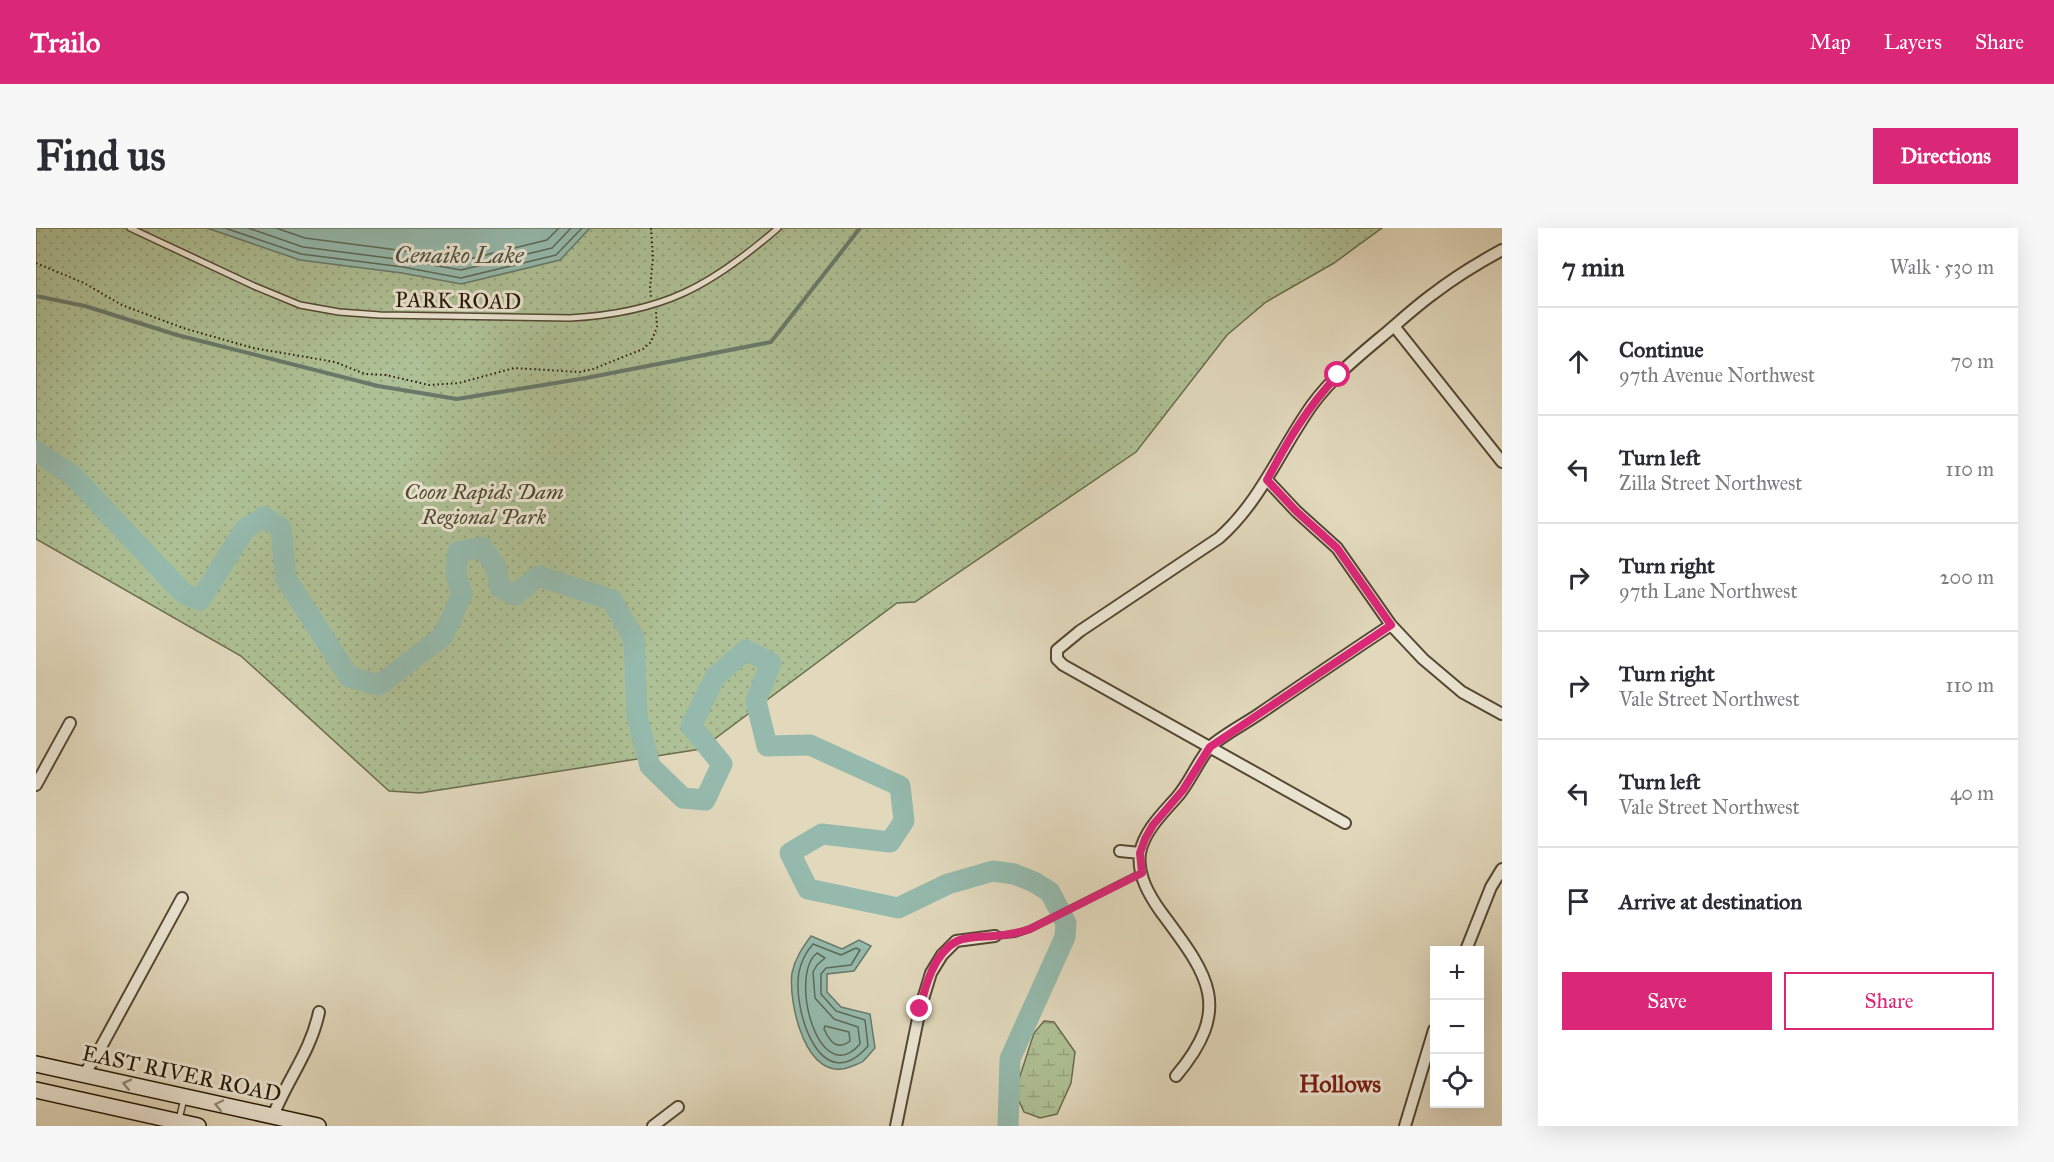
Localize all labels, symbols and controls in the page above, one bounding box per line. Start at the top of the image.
text: Trailo [30,25,100,60]
text: Map [1810,29,1851,55]
text: Layers [1884,29,1942,55]
text: Share [1975,29,2024,55]
button: Directions [1873,128,2018,184]
text: Find us [36,130,166,182]
water label: Cenaiko Lake [394,240,525,270]
text: 7 min [1562,251,1625,283]
text: Walk · 530 m [1890,255,1994,279]
street label: PARK ROAD [395,286,521,315]
text: Continue [1619,336,1704,363]
icon: ahead [1562,345,1595,378]
text: 70 m [1951,349,1994,373]
route start [1324,361,1350,387]
text: 97th Avenue Northwest [1619,363,1815,387]
text: Turn left [1619,444,1701,471]
icon: left [1562,453,1595,486]
text: 110 m [1946,457,1994,481]
text: Zilla Street Northwest [1619,471,1802,495]
park label: Coon Rapids Dam Regional Park [404,478,564,530]
text: Turn right [1619,552,1715,579]
icon: right [1562,561,1595,594]
text: 200 m [1940,565,1994,589]
text: 97th Lane Northwest [1619,579,1798,603]
text: Turn right [1619,660,1715,687]
icon: right [1562,669,1595,702]
text: 110 m [1946,673,1994,697]
text: Vale Street Northwest [1619,687,1800,711]
text: Turn left [1619,768,1701,795]
icon: left [1562,777,1595,810]
text: 40 m [1950,781,1994,805]
text: Vale Street Northwest [1619,795,1800,819]
icon: arrive [1562,885,1595,918]
text: Arrive at destination [1619,888,1802,915]
map controls [1430,946,1484,1108]
button: + [1430,946,1484,1000]
button: Save [1562,972,1772,1030]
button: Share [1784,972,1994,1030]
route end [906,995,932,1021]
button: − [1430,1000,1484,1054]
street label: EAST RIVER ROAD [80,1039,284,1108]
button: locate [1430,1054,1484,1108]
district label: Hollows [1299,1069,1381,1099]
one-way arrow [122,1079,132,1092]
one-way arrow [215,1099,225,1112]

